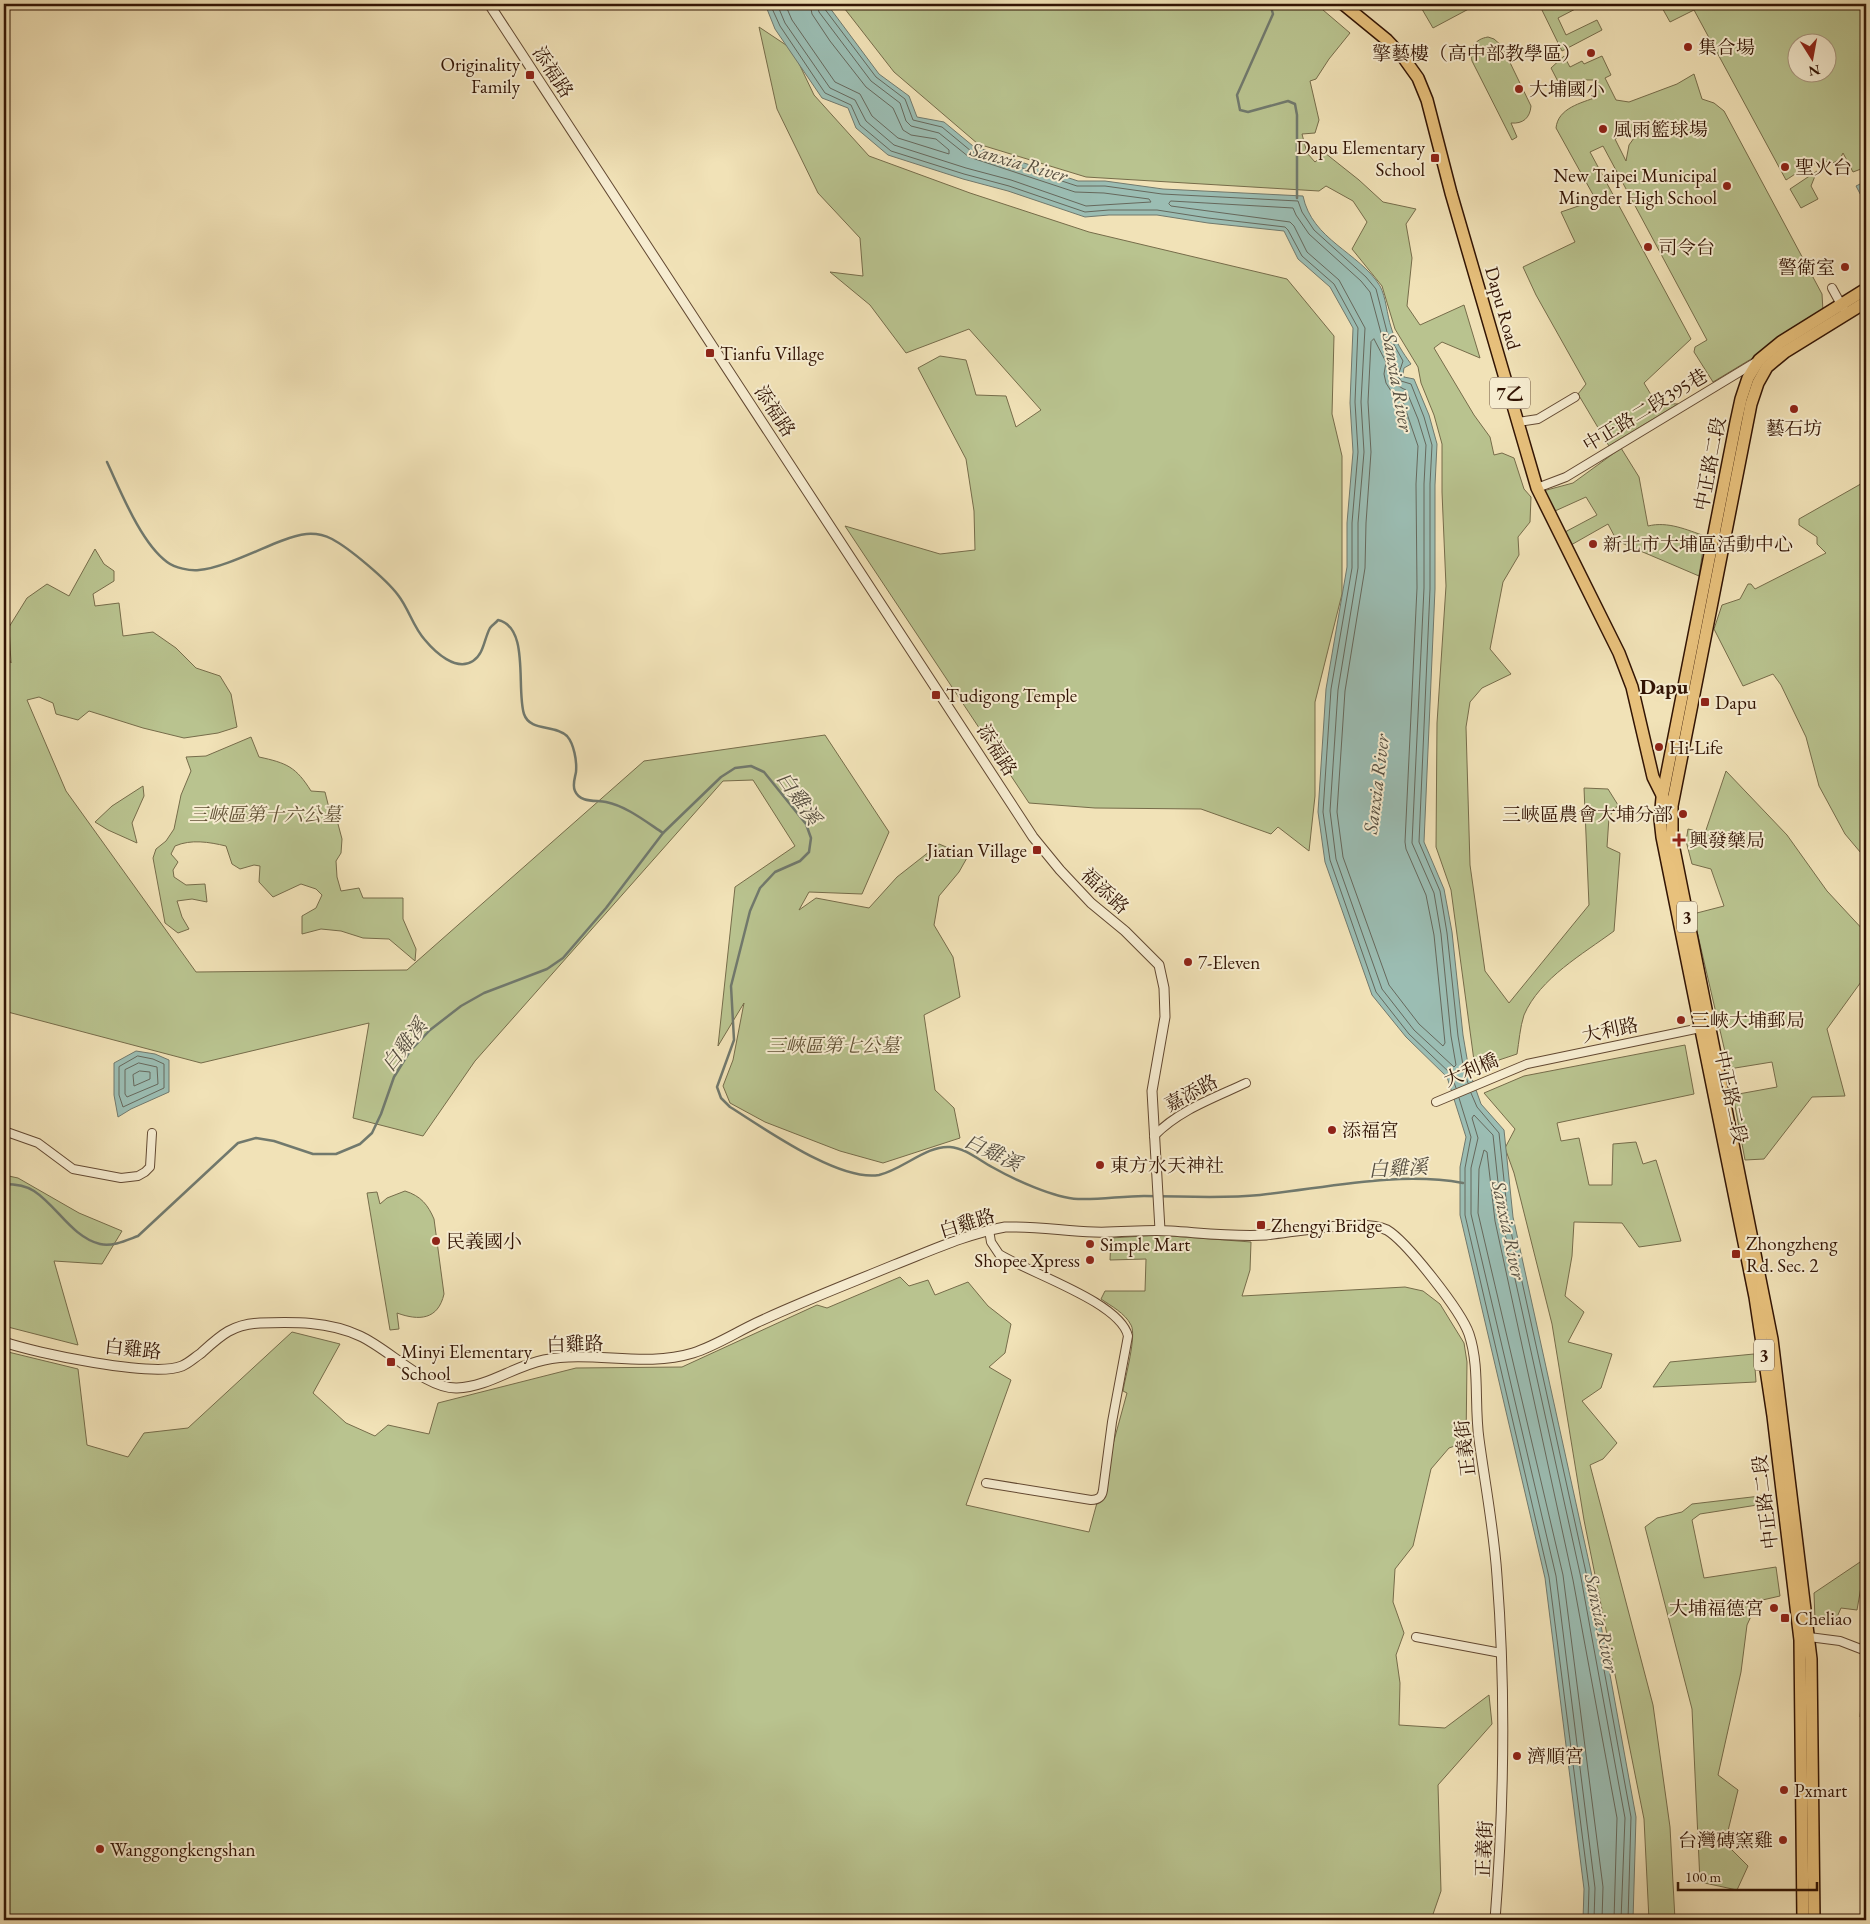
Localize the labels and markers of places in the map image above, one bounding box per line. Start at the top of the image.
place label: 集合場 [1698,35,1755,60]
place label: 擎藝樓（高中部教學區） [1372,41,1581,66]
marker: 集合場 [1682,41,1694,53]
marker: 擎藝樓（高中部教學區） [1585,47,1597,59]
place label: Originality Family [440,52,521,99]
marker: Originality Family [524,69,536,81]
place label: 大埔國小 [1529,77,1605,102]
marker: 大埔國小 [1513,83,1525,95]
place label: 風雨籃球場 [1613,117,1708,142]
marker: 風雨籃球場 [1597,123,1609,135]
place label: Dapu Elementary School [1296,135,1426,182]
marker: Dapu Elementary School [1429,152,1441,164]
place label: 聖火台 [1795,155,1852,180]
marker: 聖火台 [1779,161,1791,173]
place label: New Taipei Municipal Mingder High School [1553,163,1717,210]
marker: New Taipei Municipal Mingder High School [1721,180,1733,192]
place label: 司令台 [1658,235,1715,260]
marker: 司令台 [1642,241,1654,253]
place label: 警衛室 [1778,255,1835,280]
marker: 警衛室 [1839,261,1851,273]
place label: Tianfu Village [720,341,824,366]
marker: Tianfu Village [704,347,716,359]
marker: 藝石坊 [1788,403,1800,415]
place label: 藝石坊 [1765,416,1823,441]
place label: 新北市大埔區活動中心 [1603,532,1793,557]
marker: 新北市大埔區活動中心 [1587,538,1599,550]
place label: Tudigong Temple [946,683,1077,708]
marker: Tudigong Temple [930,689,942,701]
place label: Dapu [1715,690,1757,715]
marker: Dapu [1699,696,1711,708]
place label: Hi-Life [1669,735,1723,760]
marker: Hi-Life [1653,741,1665,753]
place label: 三峽區農會大埔分部 [1502,802,1673,827]
marker: 三峽區農會大埔分部 [1677,808,1689,820]
place label: 興發藥局 [1689,828,1765,853]
marker: 興發藥局 [1673,834,1685,846]
place label: Jiatian Village [925,838,1027,863]
marker: Jiatian Village [1031,844,1043,856]
place label: 7-Eleven [1198,950,1260,975]
marker: 7-Eleven [1182,956,1194,968]
place label: 三峽大埔郵局 [1691,1008,1805,1033]
marker: 三峽大埔郵局 [1675,1014,1687,1026]
place label: 添福宮 [1342,1118,1399,1143]
marker: 添福宮 [1326,1124,1338,1136]
place label: 東方水天神社 [1110,1153,1224,1178]
marker: 東方水天神社 [1094,1159,1106,1171]
place label: Zhengyi Bridge [1271,1213,1382,1238]
marker: Zhengyi Bridge [1255,1219,1267,1231]
place label: 民義國小 [446,1229,522,1254]
place label: Zhongzheng Rd. Sec. 2 [1746,1231,1838,1278]
place label: Simple Mart [1100,1232,1190,1257]
marker: 民義國小 [430,1235,442,1247]
marker: Simple Mart [1084,1238,1096,1250]
place label: Shopee Xpress [974,1248,1080,1273]
marker: Zhongzheng Rd. Sec. 2 [1730,1248,1742,1260]
marker: Shopee Xpress [1084,1254,1096,1266]
place label: Minyi Elementary School [401,1339,533,1386]
marker: Minyi Elementary School [385,1356,397,1368]
place label: 大埔福德宮 [1669,1596,1764,1621]
marker: 大埔福德宮 [1768,1602,1780,1614]
place label: Cheliao [1795,1606,1852,1631]
marker: Cheliao [1779,1612,1791,1624]
place label: 濟順宮 [1527,1744,1584,1769]
marker: 濟順宮 [1511,1750,1523,1762]
place label: Pxmart [1794,1778,1847,1803]
marker: Pxmart [1778,1784,1790,1796]
place label: 台灣磚窯雞 [1678,1828,1773,1853]
marker: 台灣磚窯雞 [1777,1834,1789,1846]
place label: Wanggongkengshan [110,1837,256,1862]
marker: Wanggongkengshan [94,1843,106,1855]

